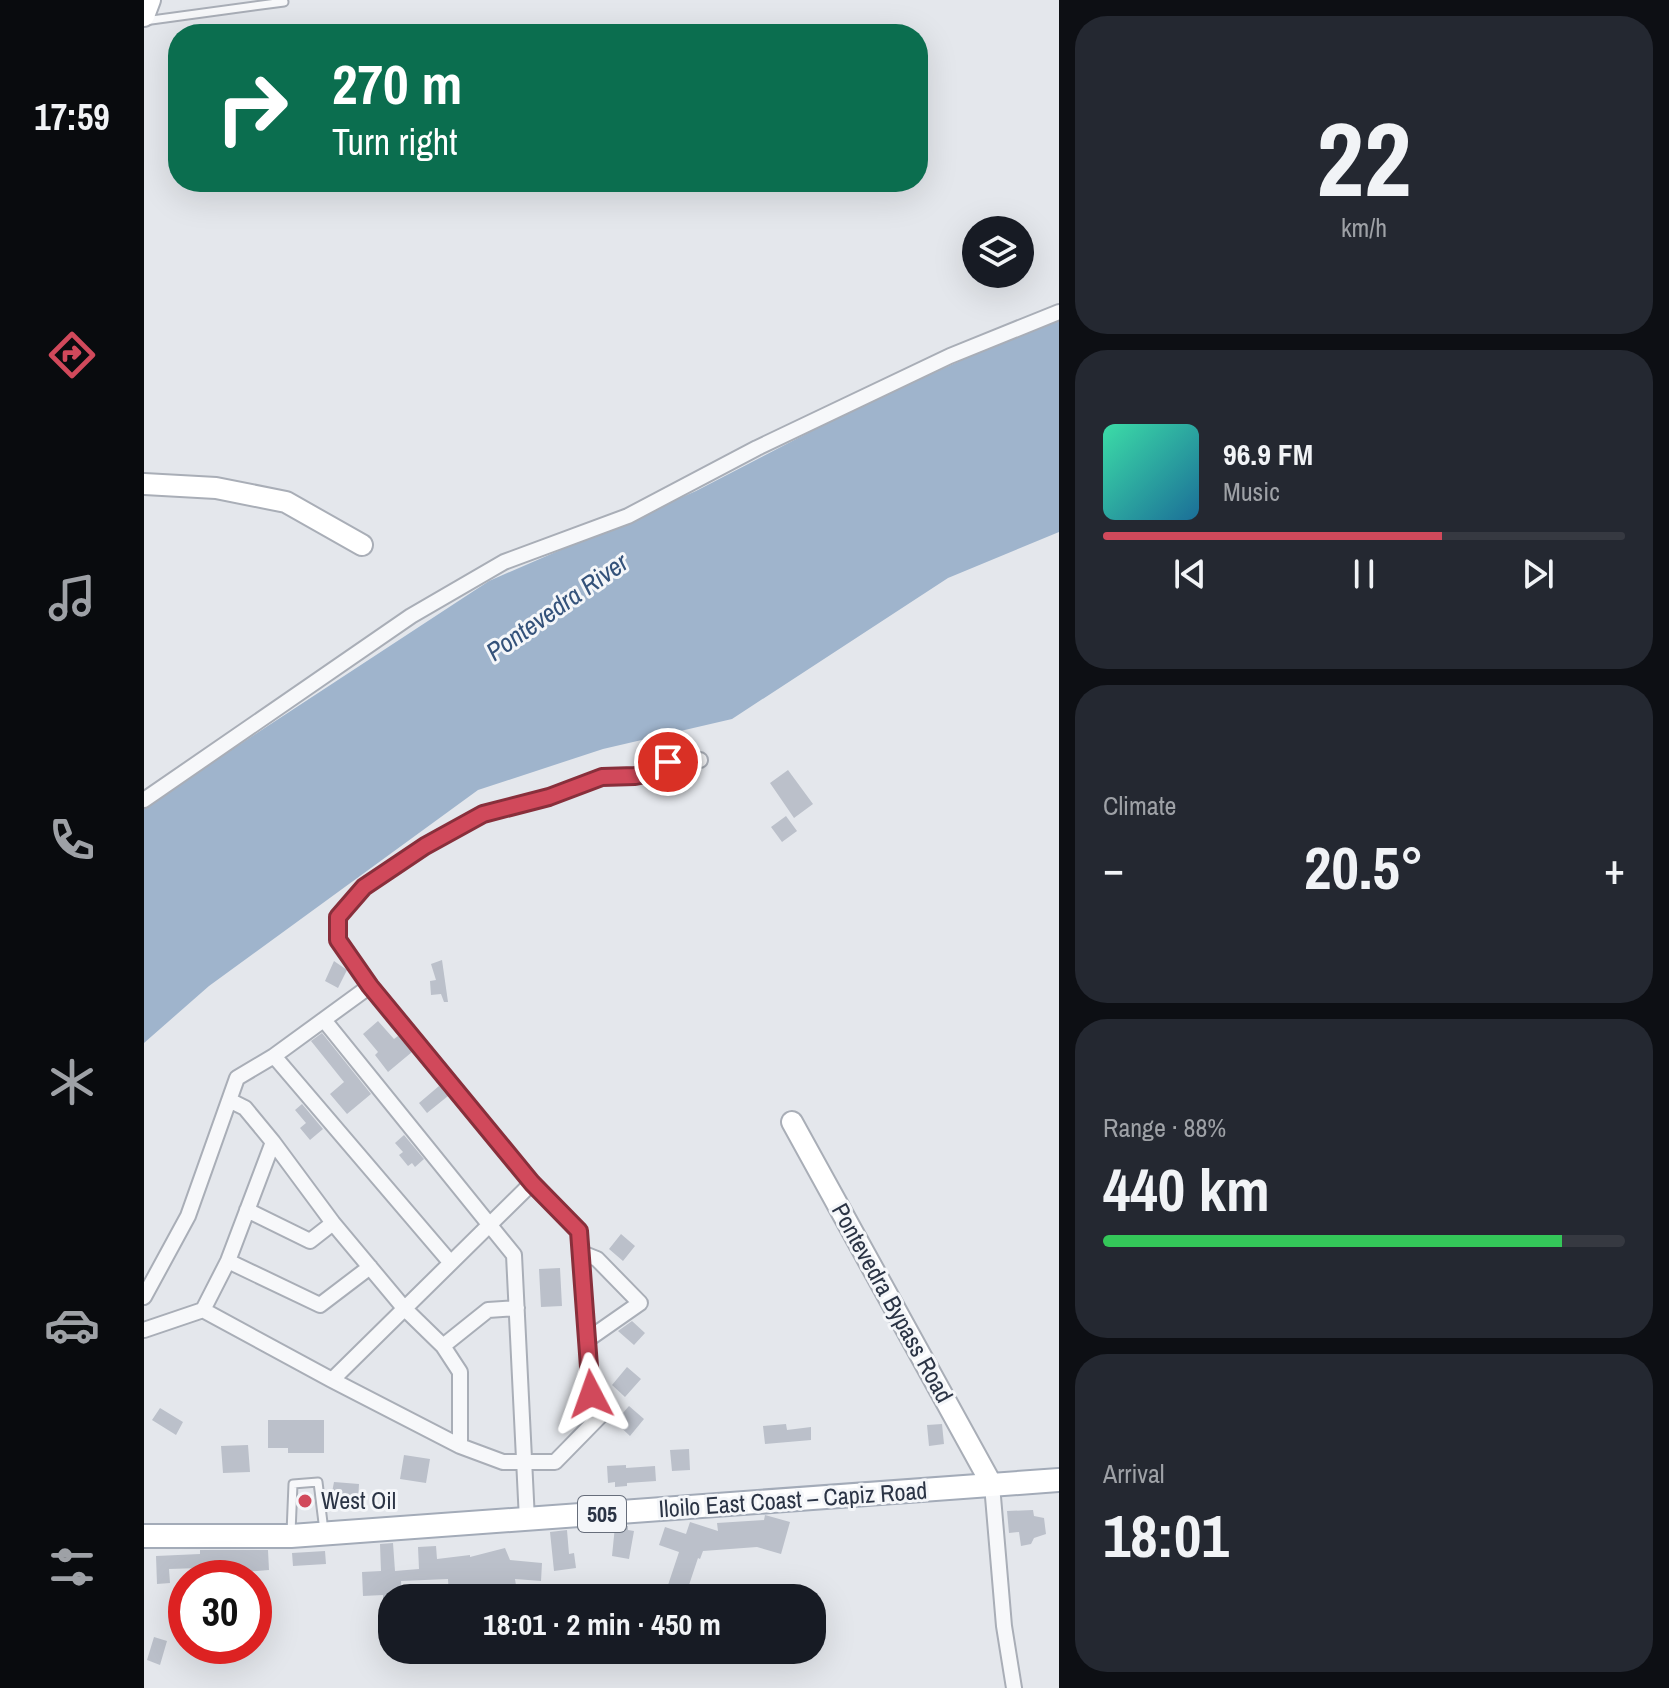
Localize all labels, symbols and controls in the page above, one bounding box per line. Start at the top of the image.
text: 270 m [332,46,462,121]
icon: right [200,56,304,160]
text: 22 [1317,88,1411,228]
text: 17:59 [34,93,110,141]
text: Turn right [332,118,457,166]
text: km/h [1341,210,1387,245]
map controls [962,216,1034,288]
button: layers [962,216,1034,288]
icon: directions [44,327,100,383]
text: 96.9 FM [1223,434,1313,474]
text: Music [1223,474,1280,509]
water label: Pontevedra River [479,544,635,669]
icon: previous [1168,552,1212,596]
icon: pause [1342,552,1386,596]
icon: next [1516,552,1560,596]
icon: music [44,570,100,626]
pin [634,728,702,796]
icon: arrive [646,740,690,784]
text: Climate [1103,788,1176,823]
icon: phone [44,812,100,868]
text: 20.5° [1304,827,1424,908]
text: − [1103,838,1124,898]
text: + [1604,838,1625,898]
icon: climate [44,1054,100,1110]
text: Range · 88% [1103,1110,1226,1145]
text: 440 km [1103,1149,1270,1230]
street label: Pontevedra Bypass Road [825,1197,961,1408]
icon: car [44,1297,100,1353]
position arrow [549,1352,633,1436]
text: Arrival [1103,1456,1165,1491]
street label: Iloilo East Coast – Capiz Road [658,1474,928,1524]
place label: West Oil [321,1484,396,1516]
marker: West Oil [296,1492,314,1510]
text: 18:01 [1103,1495,1229,1576]
road number: 505 [578,1496,626,1532]
icon: filters [44,1539,100,1595]
speed limit sign: 30 [168,1560,272,1664]
text: 18:01 · 2 min · 450 m [483,1604,721,1644]

